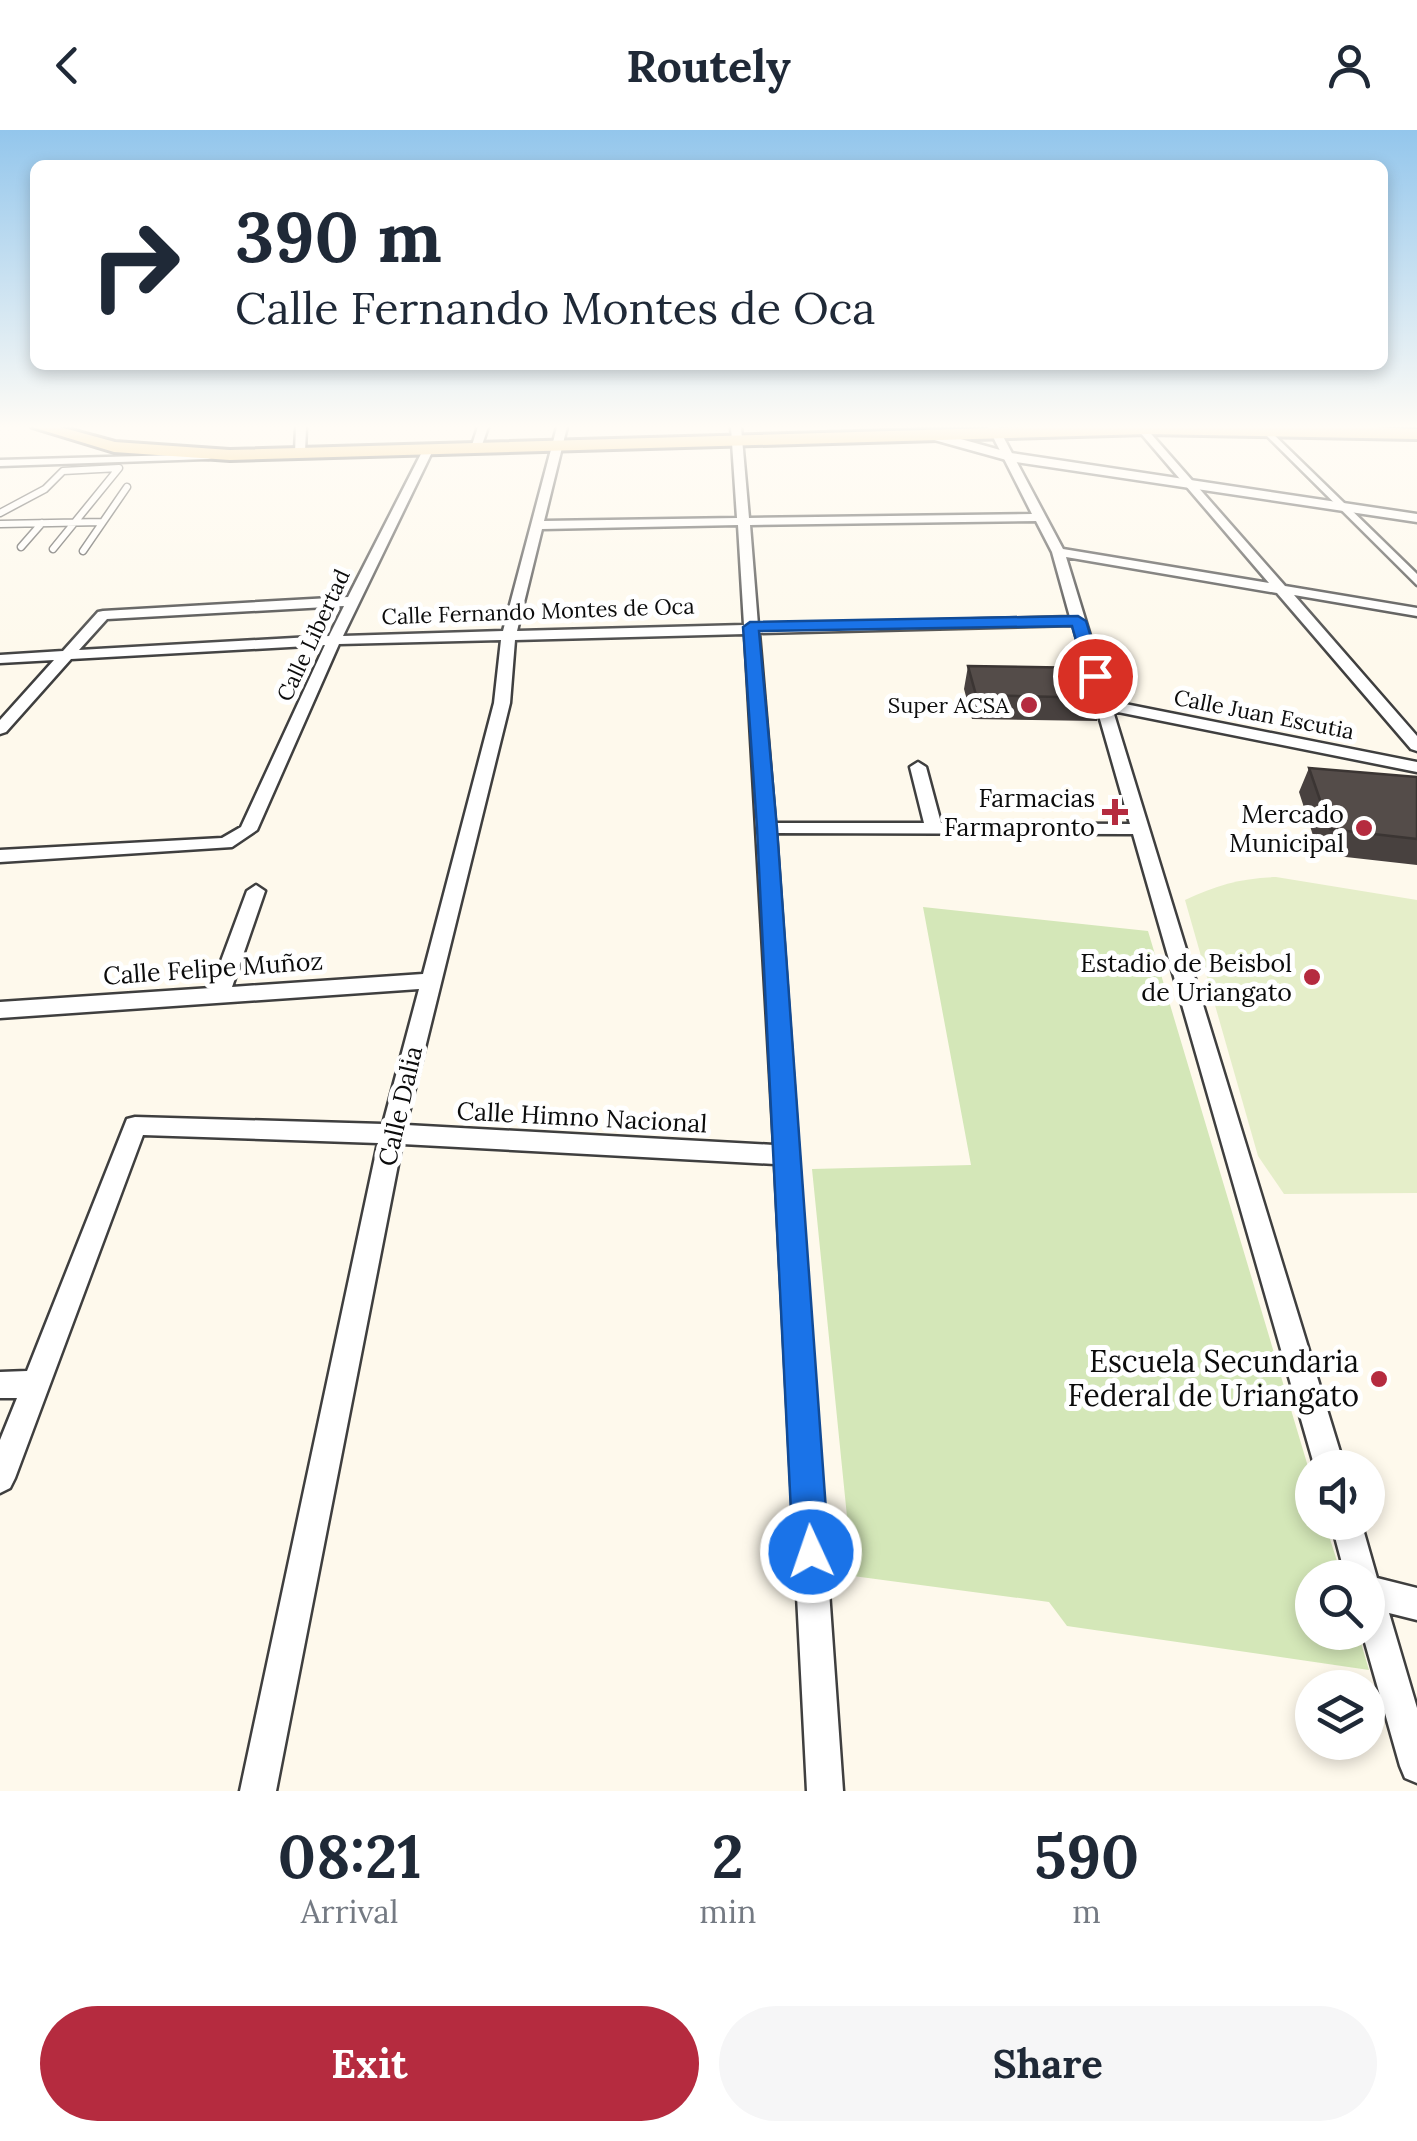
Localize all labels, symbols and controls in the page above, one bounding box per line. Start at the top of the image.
text: Routely [626,37,791,94]
icon: back [40,38,95,93]
icon: person [1322,38,1377,93]
text: 390 m [235,192,442,281]
icon: right [70,200,200,330]
text: Calle Fernando Montes de Oca [235,279,876,336]
street label: Calle Libertad [270,564,356,706]
street label: Calle Fernando Montes de Oca [381,592,695,630]
pin [1053,634,1138,719]
icon: arrive [1068,649,1123,704]
street label: Calle Juan Escutia [1172,683,1356,745]
place label: Super ACSA [888,691,1010,719]
marker: Super ACSA [1018,694,1040,716]
place label: Farmacias Farmapronto [944,782,1095,843]
place label: Mercado Municipal [1229,798,1344,859]
marker: Farmacias Farmapronto [1104,801,1126,823]
marker: Mercado Municipal [1353,817,1375,839]
street label: Calle Felipe Muñoz [102,944,324,992]
place label: Estadio de Beisbol de Uriangato [1080,947,1292,1008]
marker: Estadio de Beisbol de Uriangato [1301,966,1323,988]
street label: Calle Dalia [371,1043,429,1169]
street label: Calle Himno Nacional [456,1094,708,1140]
place label: Escuela Secundaria Federal de Uriangato [1068,1342,1359,1415]
marker: Escuela Secundaria Federal de Uriangato [1368,1368,1390,1390]
map controls [1295,1450,1385,1760]
button: sound [1295,1450,1385,1540]
position arrow [759,1500,863,1604]
button: search [1295,1560,1385,1650]
button: layers [1295,1670,1385,1760]
text: 08:21 [278,1818,422,1894]
text: 2 [712,1818,744,1894]
text: 590 [1034,1818,1139,1894]
text: Arrival [301,1891,399,1932]
text: min [699,1891,756,1932]
text: m [1072,1891,1101,1932]
button: Exit [40,2006,699,2121]
button: Share [719,2006,1377,2121]

